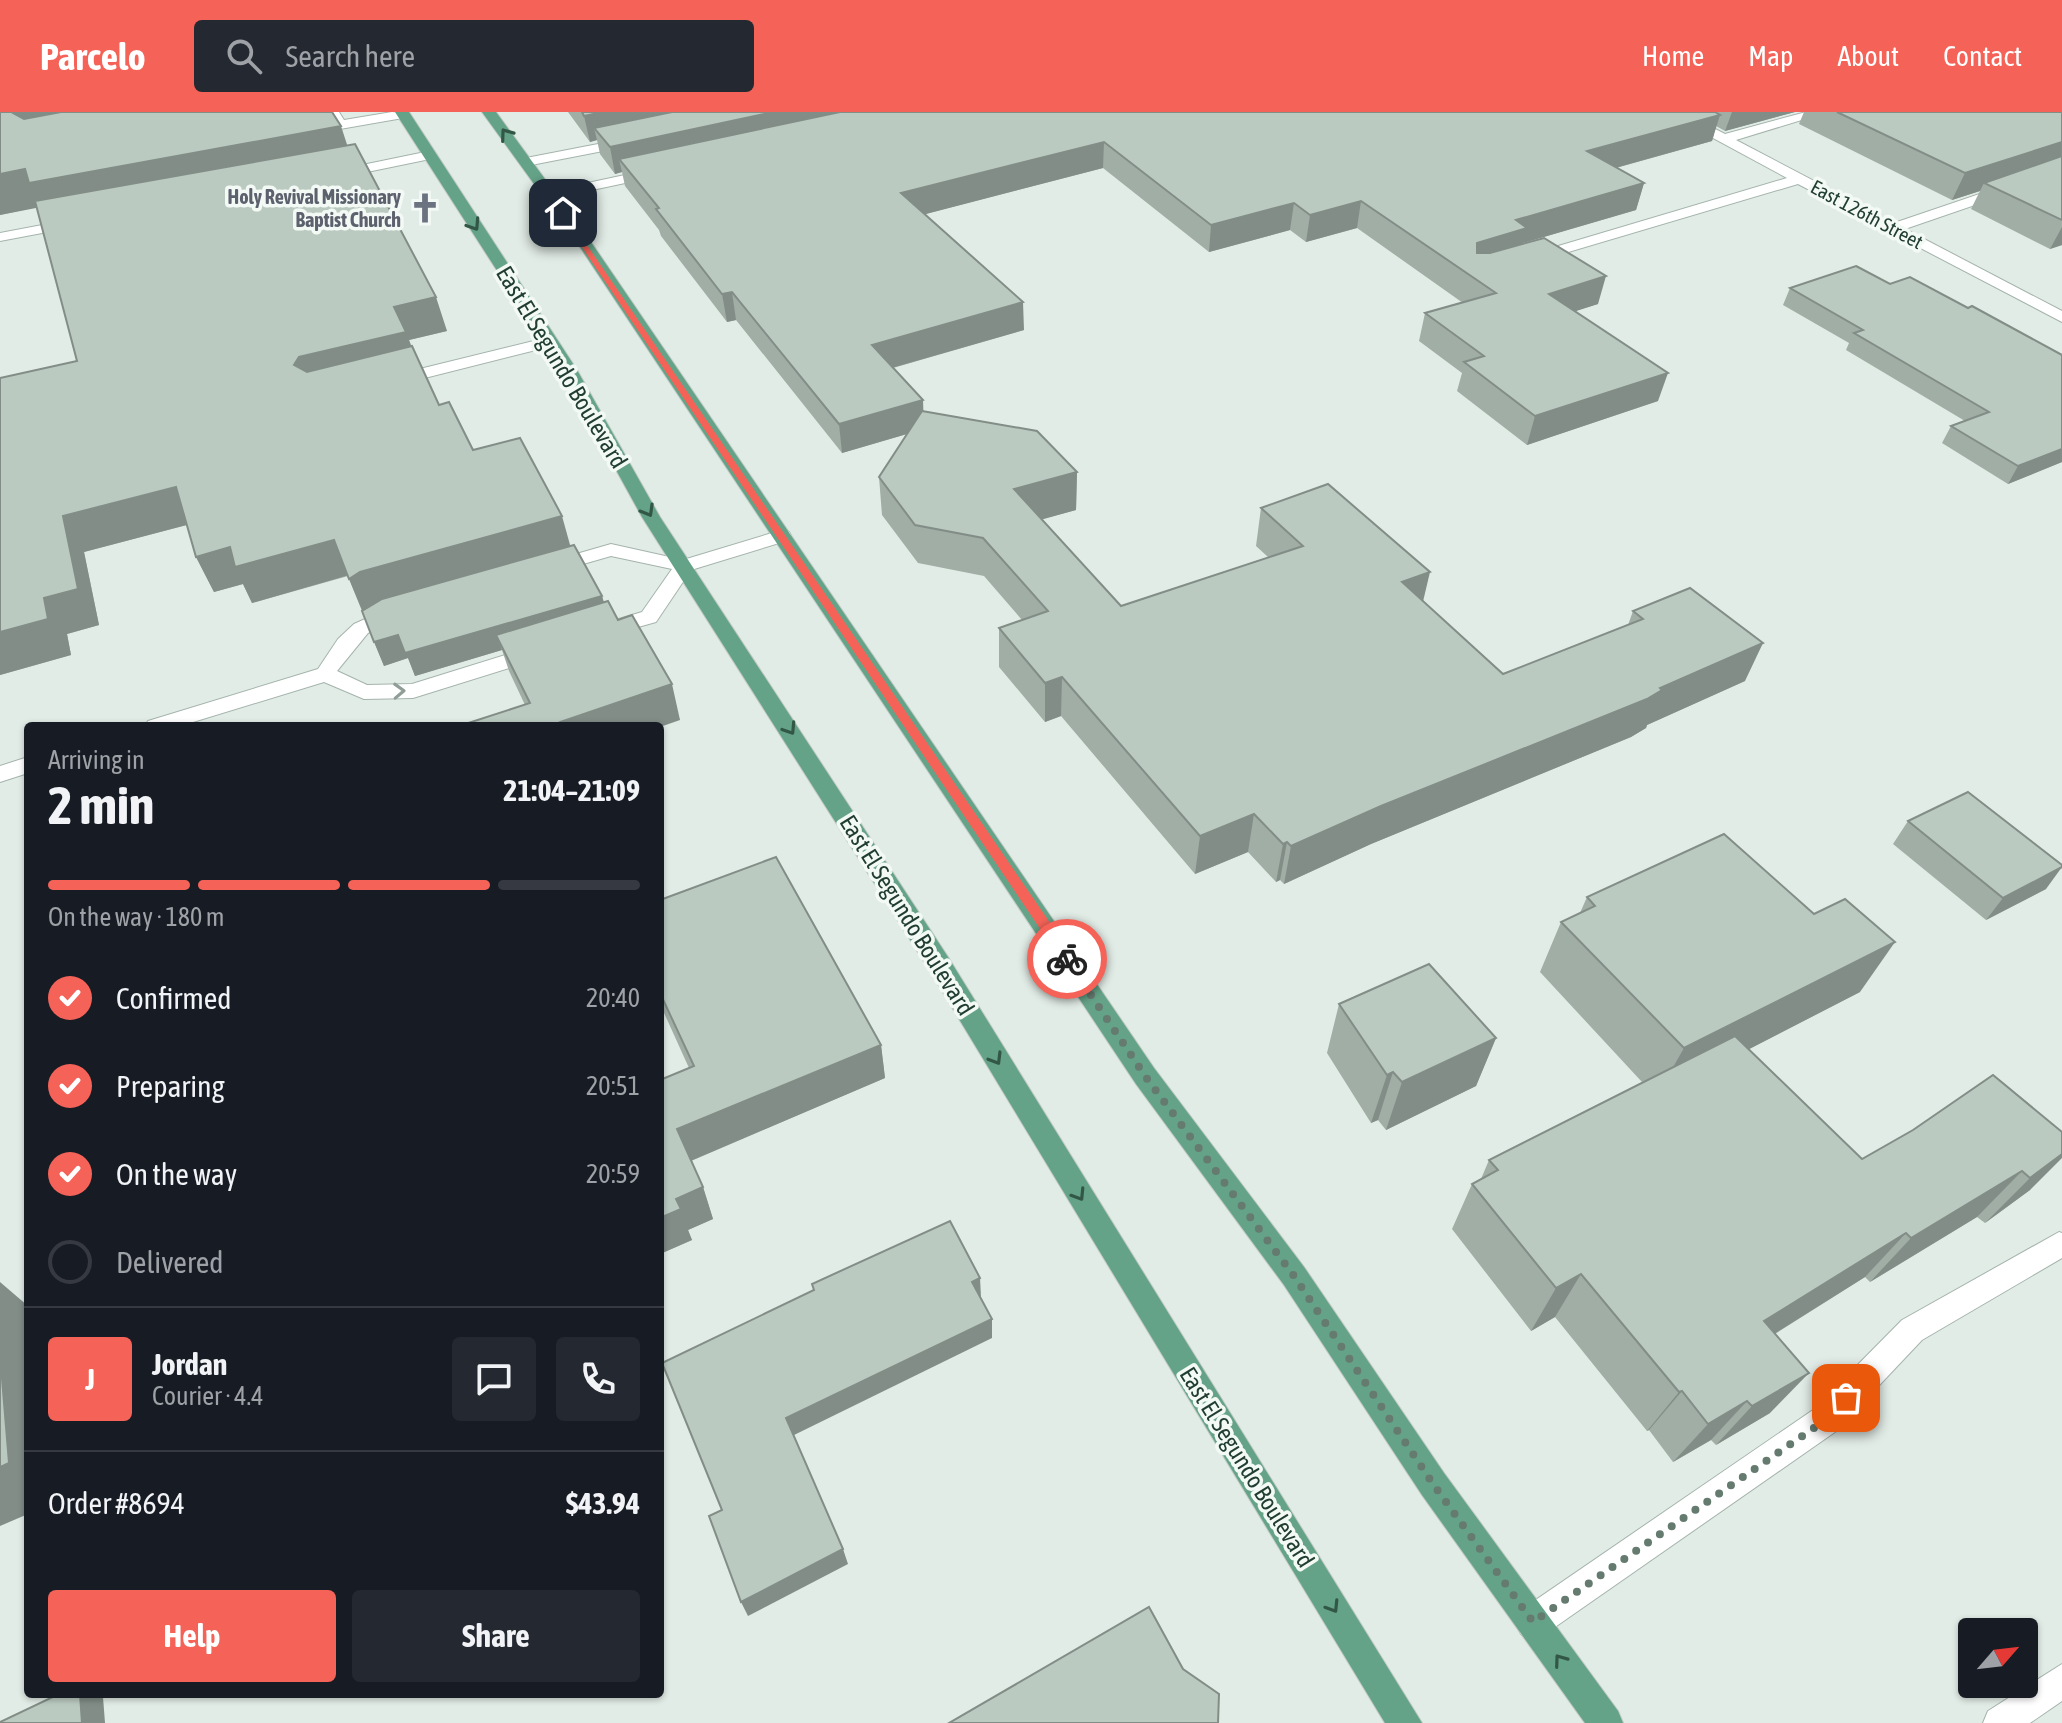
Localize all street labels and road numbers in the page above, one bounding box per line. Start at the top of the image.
street label: East 126th Street [1807,175,1927,253]
street label: East El Segundo Boulevard [491,261,633,473]
street label: East El Segundo Boulevard [834,810,980,1020]
street label: East El Segundo Boulevard [1174,1362,1320,1572]

